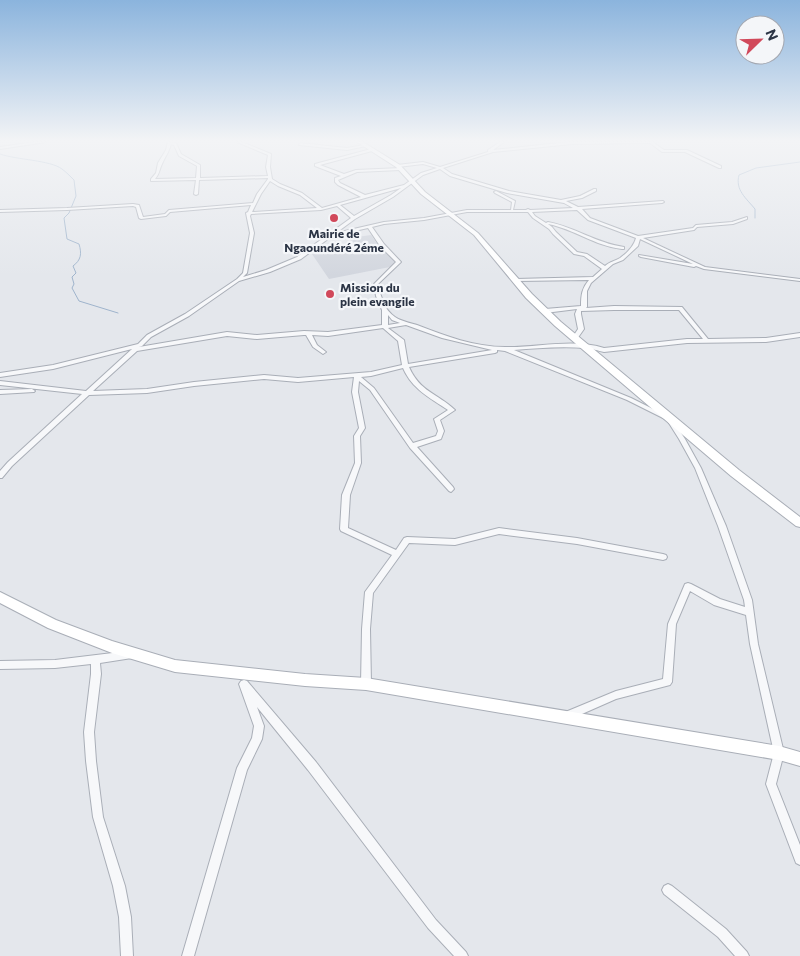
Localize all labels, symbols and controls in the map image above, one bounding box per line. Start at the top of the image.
north arrow [735,15,785,65]
text: N [763,27,782,43]
marker: Mairie de Ngaoundéré 2éme [328,212,340,224]
place label: Mairie de Ngaoundéré 2éme [284,226,384,254]
place label: Mission du plein evangile [340,280,415,308]
marker: Mission du plein evangile [324,288,336,300]

